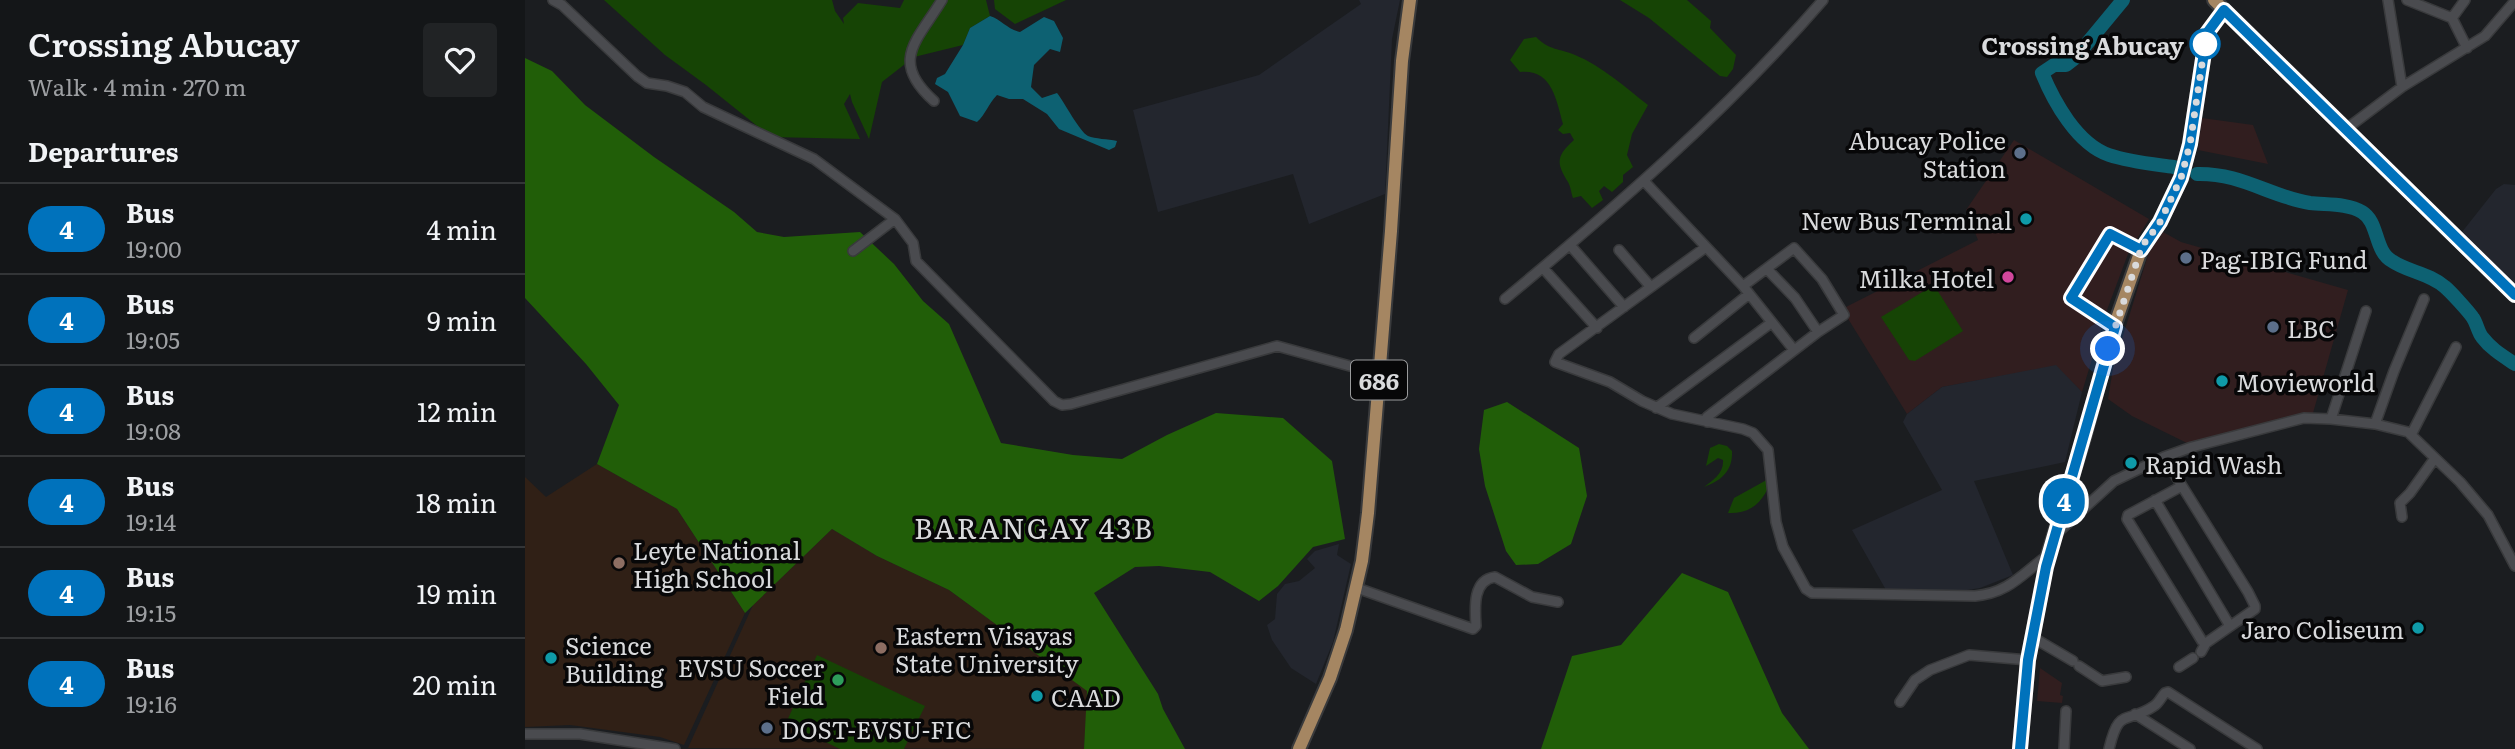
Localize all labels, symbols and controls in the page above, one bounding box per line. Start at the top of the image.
text: Crossing Abucay [28,18,300,67]
button: heart [423,23,497,97]
place label: Crossing Abucay [1981,27,2184,62]
marker: Crossing Abucay [2190,29,2220,59]
text: Walk · 4 min · 270 m [28,69,246,103]
place label: Abucay Police Station [1848,122,2006,185]
text: Departures [28,131,179,170]
marker: Abucay Police Station [2012,145,2028,161]
text: Bus [126,192,174,231]
place label: New Bus Terminal [1801,202,2012,237]
text: 4 min [426,209,497,248]
text: 4 [59,211,74,246]
marker: New Bus Terminal [2018,211,2034,227]
text: 19:00 [126,231,182,265]
place label: Pag-IBIG Fund [2200,241,2368,276]
marker: Pag-IBIG Fund [2178,250,2194,266]
place label: Milka Hotel [1858,260,1994,295]
marker: Milka Hotel [2000,269,2016,285]
text: Bus [126,283,174,322]
text: 9 min [427,300,497,339]
text: 4 [59,302,74,337]
place label: LBC [2287,310,2335,345]
marker: LBC [2265,319,2281,335]
text: 19:05 [126,322,180,356]
your location [2090,331,2125,366]
road number: 686 [1351,360,1407,400]
place label: Movieworld [2236,364,2375,399]
marker: Movieworld [2214,373,2230,389]
text: Bus [126,374,174,413]
text: 12 min [417,391,497,430]
text: 4 [59,393,74,428]
text: 19:08 [126,413,181,447]
place label: Rapid Wash [2145,446,2282,481]
marker: Rapid Wash [2123,455,2139,471]
text: Bus [126,465,174,504]
line badge: 4 [2041,478,2087,524]
text: 18 min [416,482,497,521]
text: 4 [2057,483,2071,518]
text: 4 [59,484,74,519]
text: 19:14 [126,504,176,538]
district label: BARANGAY 43B [914,506,1154,548]
place label: Leyte National High School [633,532,800,595]
marker: Leyte National High School [611,555,627,571]
text: Bus [126,556,174,595]
text: 19 min [417,573,497,612]
text: 4 [59,575,74,610]
text: 19:15 [126,595,176,629]
place label: Jaro Coliseum [2241,611,2404,646]
place label: Eastern Visayas State University [895,617,1079,680]
marker: Jaro Coliseum [2410,620,2426,636]
place label: Science Building [565,627,664,690]
marker: Eastern Visayas State University [873,640,889,656]
text: Bus [126,647,174,686]
place label: EVSU Soccer Field [678,649,825,712]
marker: Science Building [543,650,559,666]
text: 20 min [412,664,497,703]
text: 4 [59,666,74,701]
marker: EVSU Soccer Field [830,672,846,688]
place label: CAAD [1051,679,1121,714]
text: 19:16 [126,686,177,720]
marker: CAAD [1029,688,1045,704]
place label: DOST-EVSU-FIC [781,711,972,746]
marker: DOST-EVSU-FIC [759,720,775,736]

